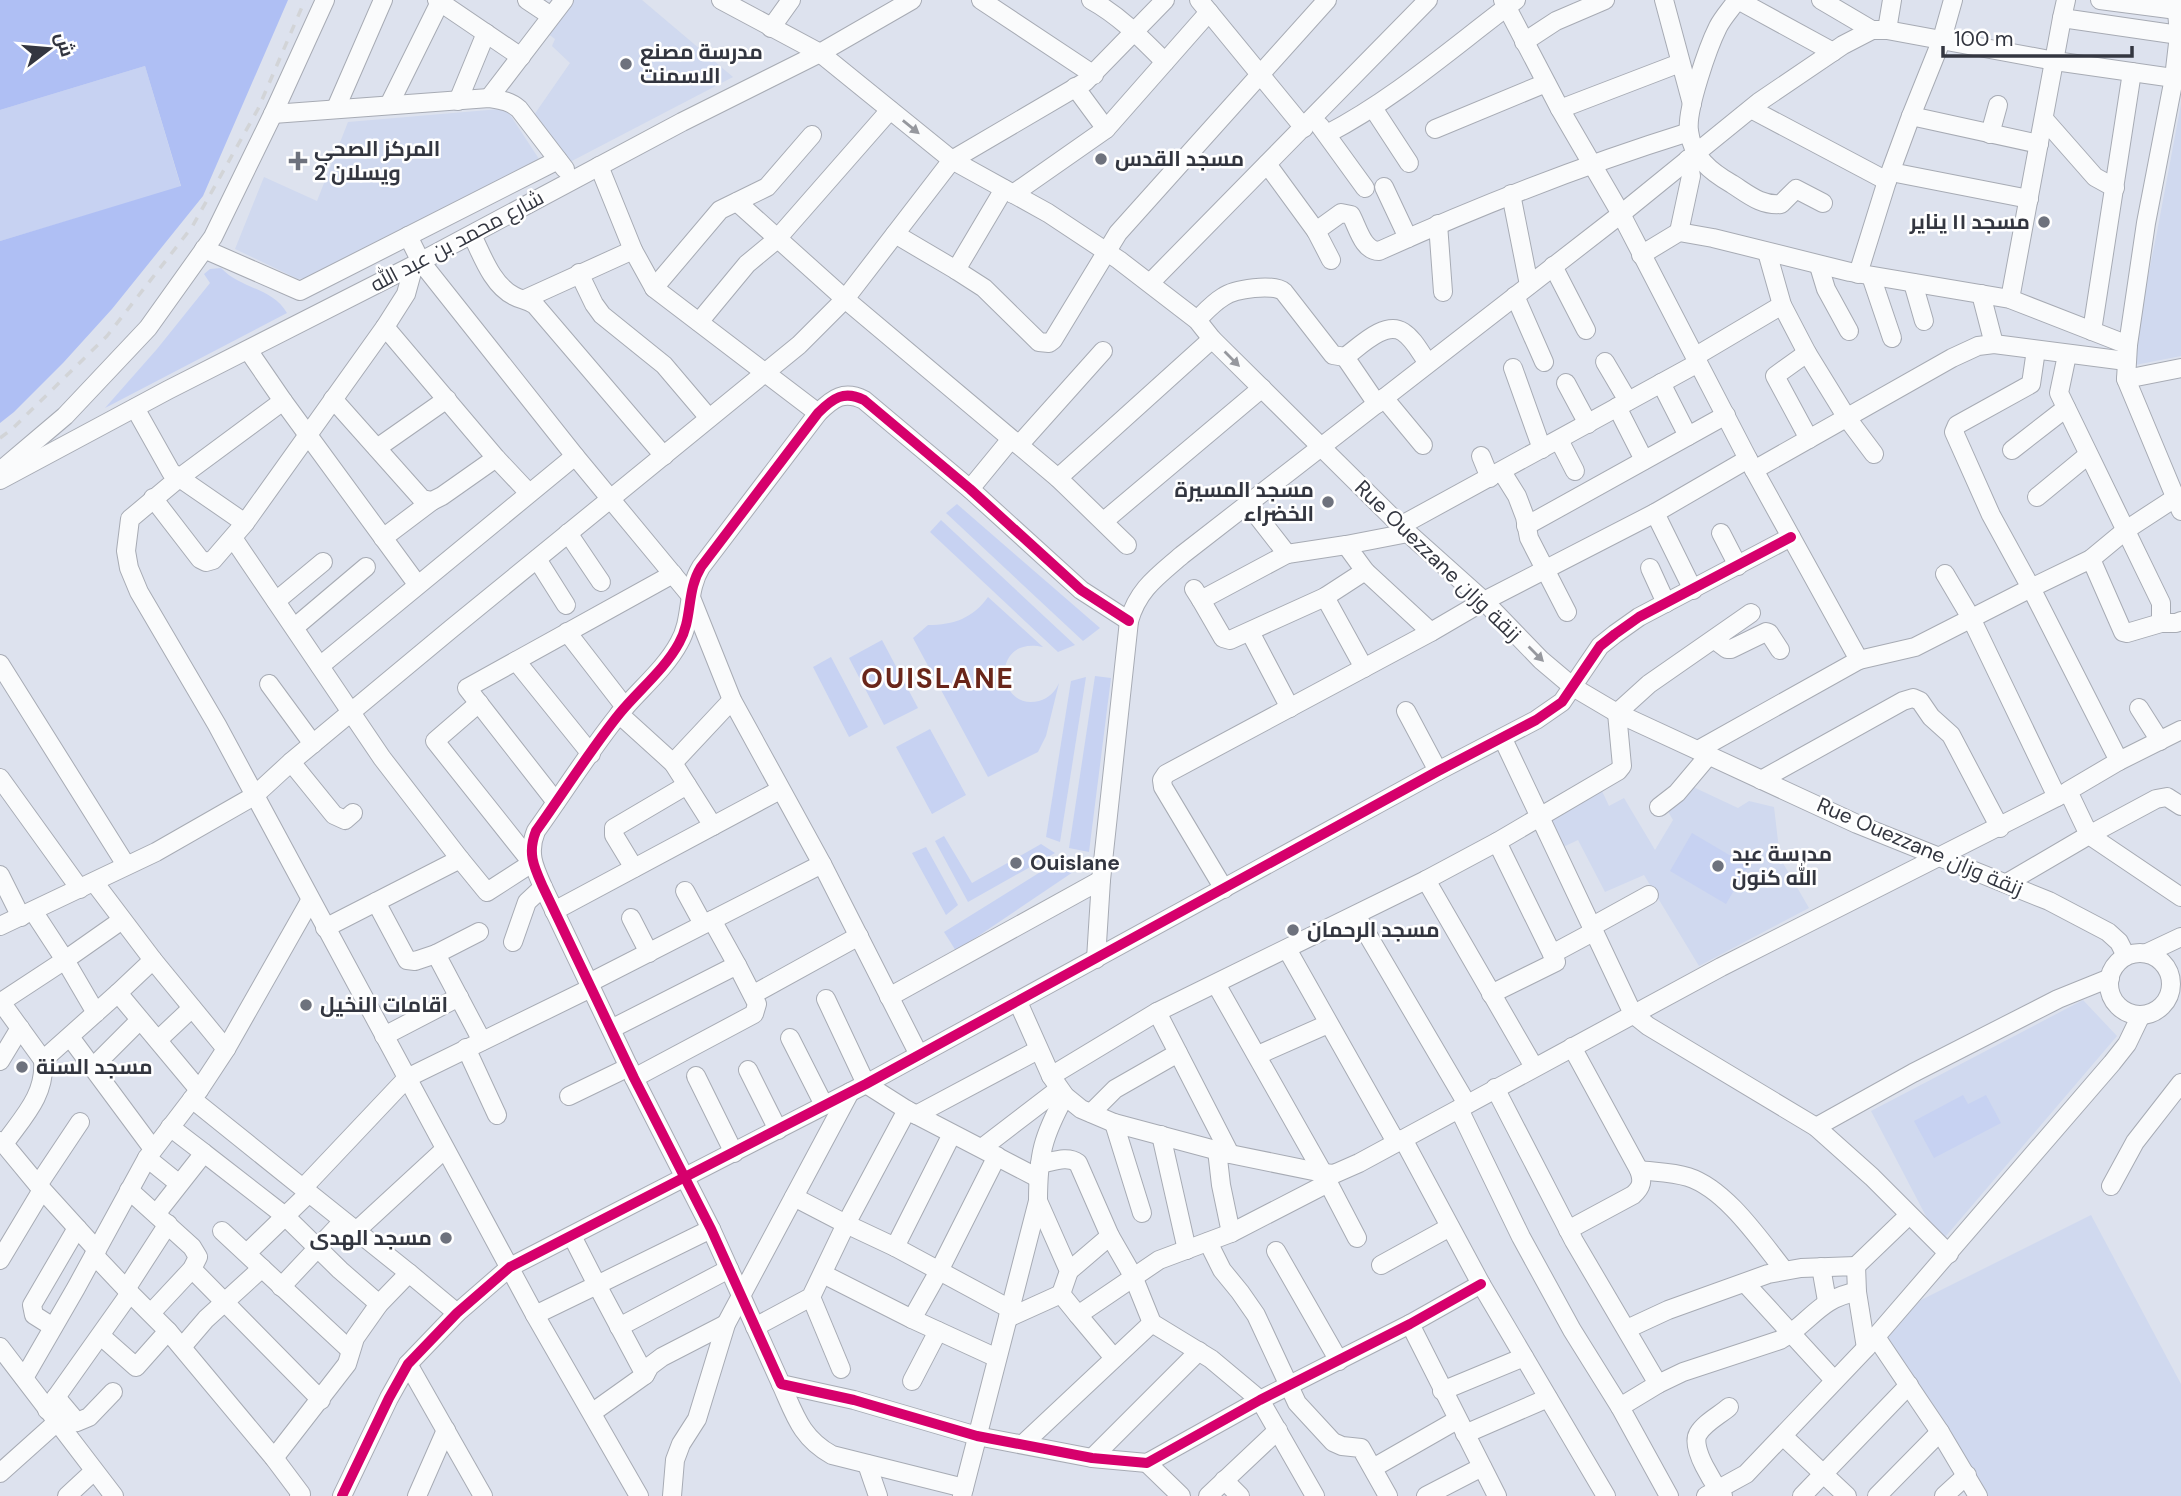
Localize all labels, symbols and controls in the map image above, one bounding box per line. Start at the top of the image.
north arrow [14,14,84,84]
scale bar [1943,14,2132,58]
text: 100 m [1954,25,2014,53]
text: ش [49,29,80,60]
place label: مدرسة مصنع الاسمنت [640,38,763,90]
marker: مدرسة مصنع الاسمنت [618,56,634,72]
one-way arrow [901,119,919,134]
place label: المركز الصحي ويسلان 2 [314,135,440,187]
place label: مسجد القدس [1115,145,1244,173]
marker: المركز الصحي ويسلان 2 [288,151,308,171]
marker: مسجد القدس [1093,151,1109,167]
street label: شارع محمد بن عبد الله [365,183,549,299]
place label: مسجد ١١ يناير [1909,208,2030,236]
marker: مسجد ١١ يناير [2036,214,2052,230]
one-way arrow [1224,350,1240,367]
street label: Rue Ouezzane زنقة وزان [1349,474,1527,648]
place label: مسجد المسيرة الخضراء [1175,476,1314,528]
marker: مسجد المسيرة الخضراء [1320,494,1336,510]
one-way arrow [1527,646,1544,663]
district label: OUISLANE [861,660,1015,697]
street label: Rue Ouezzane زنقة وزان [1813,791,2027,903]
place label: مدرسة عبد الله كنون [1732,840,1832,892]
place label: Ouislane [1030,849,1120,877]
marker: Ouislane [1008,855,1024,871]
marker: مدرسة عبد الله كنون [1710,858,1726,874]
place label: مسجد الرحمان [1307,916,1440,944]
marker: مسجد الرحمان [1285,922,1301,938]
place label: اقامات النخيل [320,991,448,1019]
marker: اقامات النخيل [298,997,314,1013]
place label: مسجد السنة [36,1053,153,1081]
marker: مسجد السنة [14,1059,30,1075]
place label: مسجد الهدى [310,1224,432,1252]
marker: مسجد الهدى [438,1230,454,1246]

